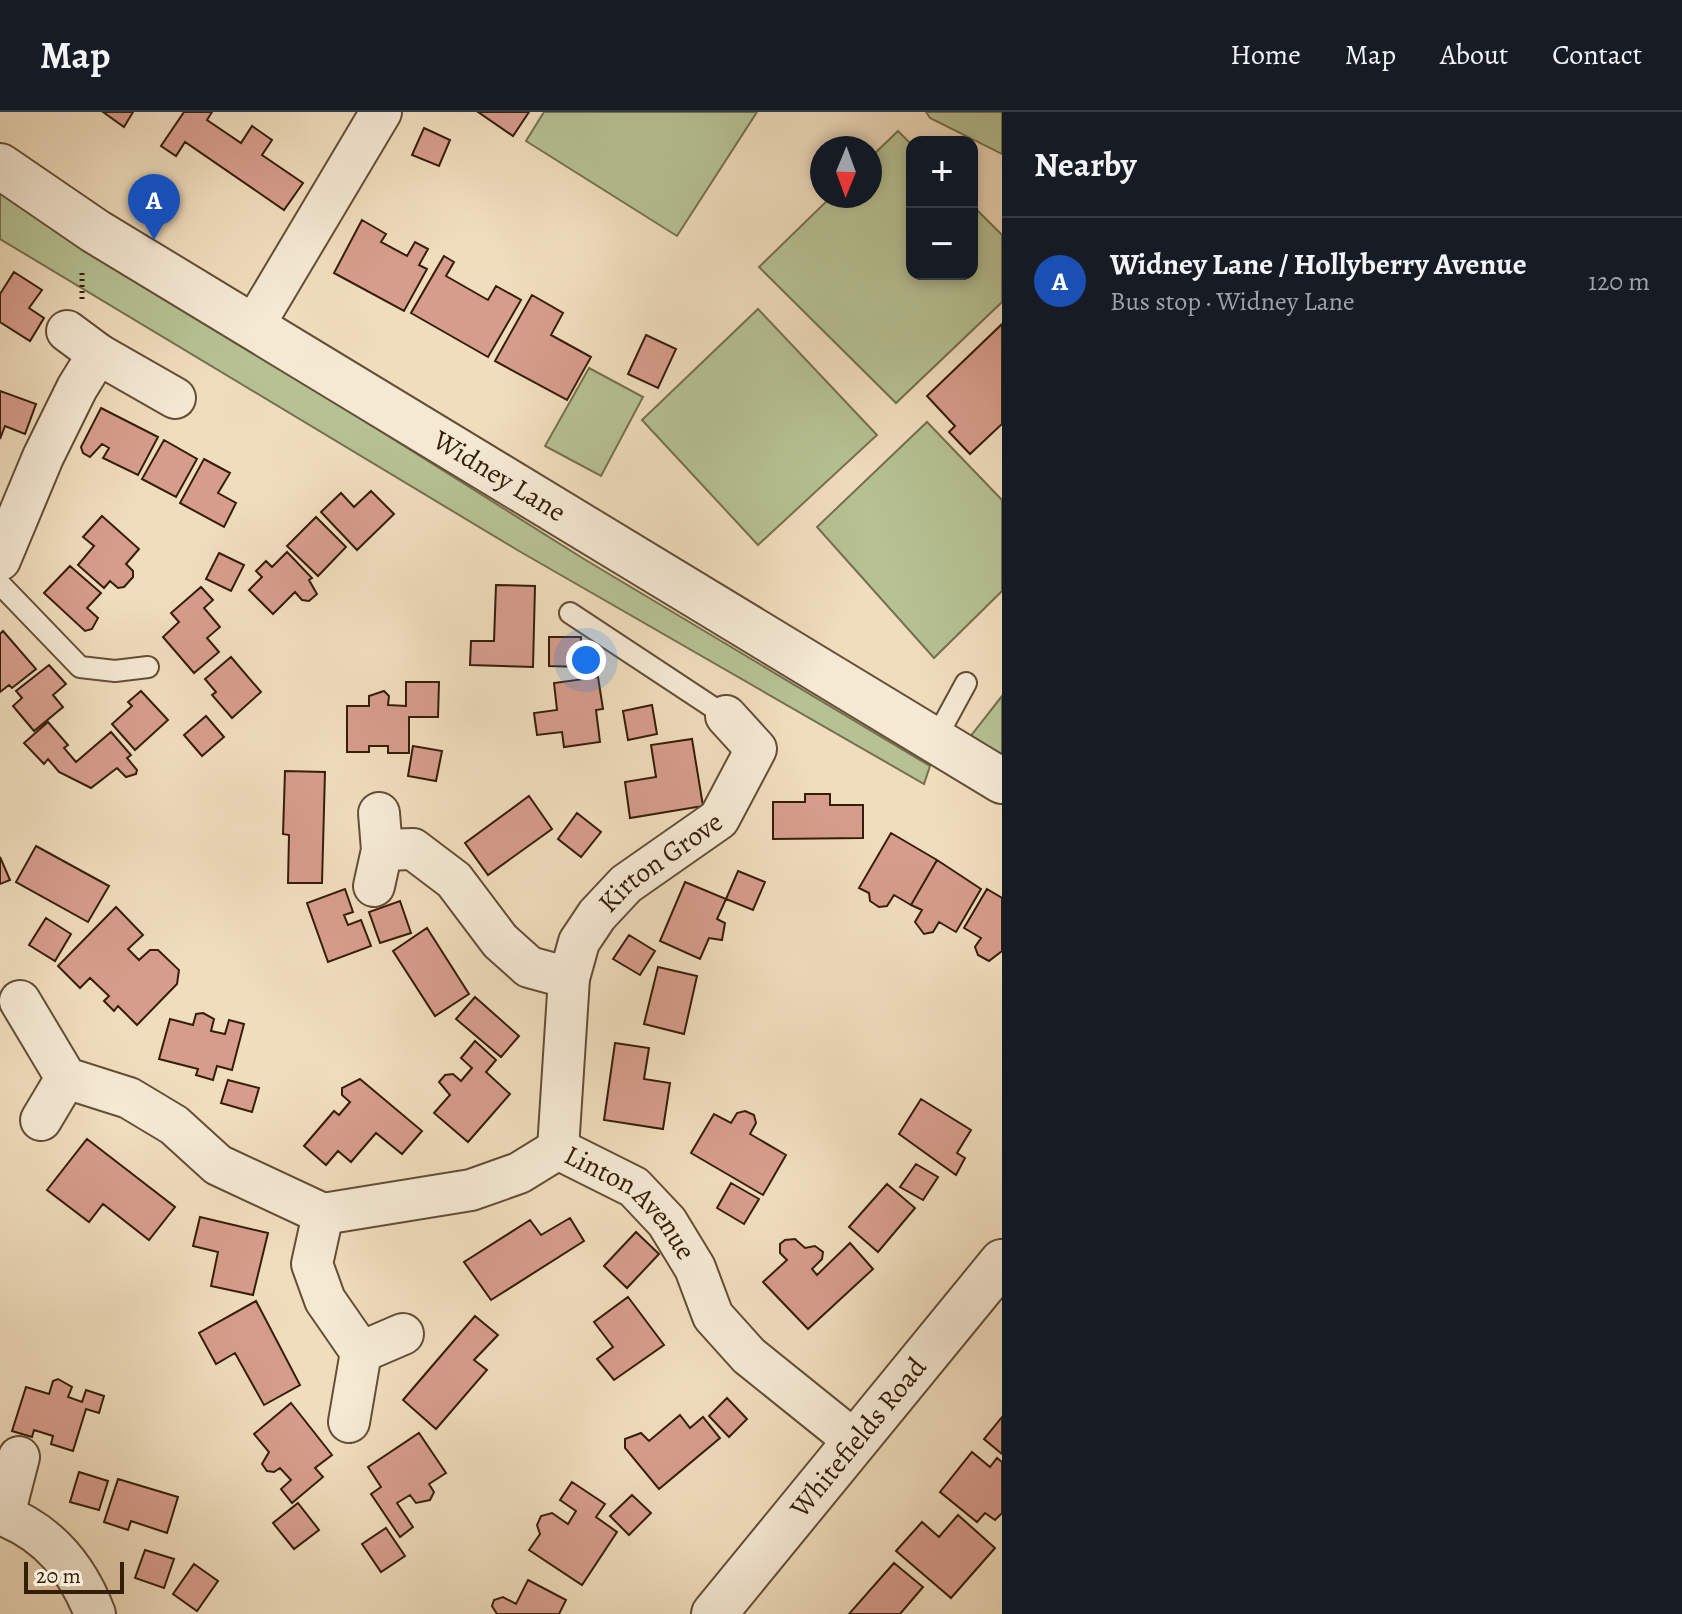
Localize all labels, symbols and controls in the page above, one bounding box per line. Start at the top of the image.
text: Map [40,29,110,81]
text: Home [1230,36,1301,74]
text: Map [1345,36,1396,74]
text: About [1440,36,1508,74]
text: Contact [1552,36,1642,74]
north arrow [810,136,882,208]
map controls [906,136,978,280]
button: + [906,136,978,208]
text: Nearby [1034,141,1137,188]
pin: A [128,174,180,240]
button: − [906,208,978,280]
text: Widney Lane / Hollyberry Avenue [1110,244,1527,284]
text: A [1052,264,1068,299]
text: 120 m [1588,264,1650,299]
text: Bus stop · Widney Lane [1110,284,1355,319]
street label: Widney Lane [425,421,573,531]
your location [566,640,606,680]
street label: Kirton Grove [590,803,730,921]
street label: Linton Avenue [558,1136,705,1267]
street label: Whitefields Road [781,1349,936,1526]
scale bar [24,1558,124,1594]
text: 20 m [36,1561,81,1591]

